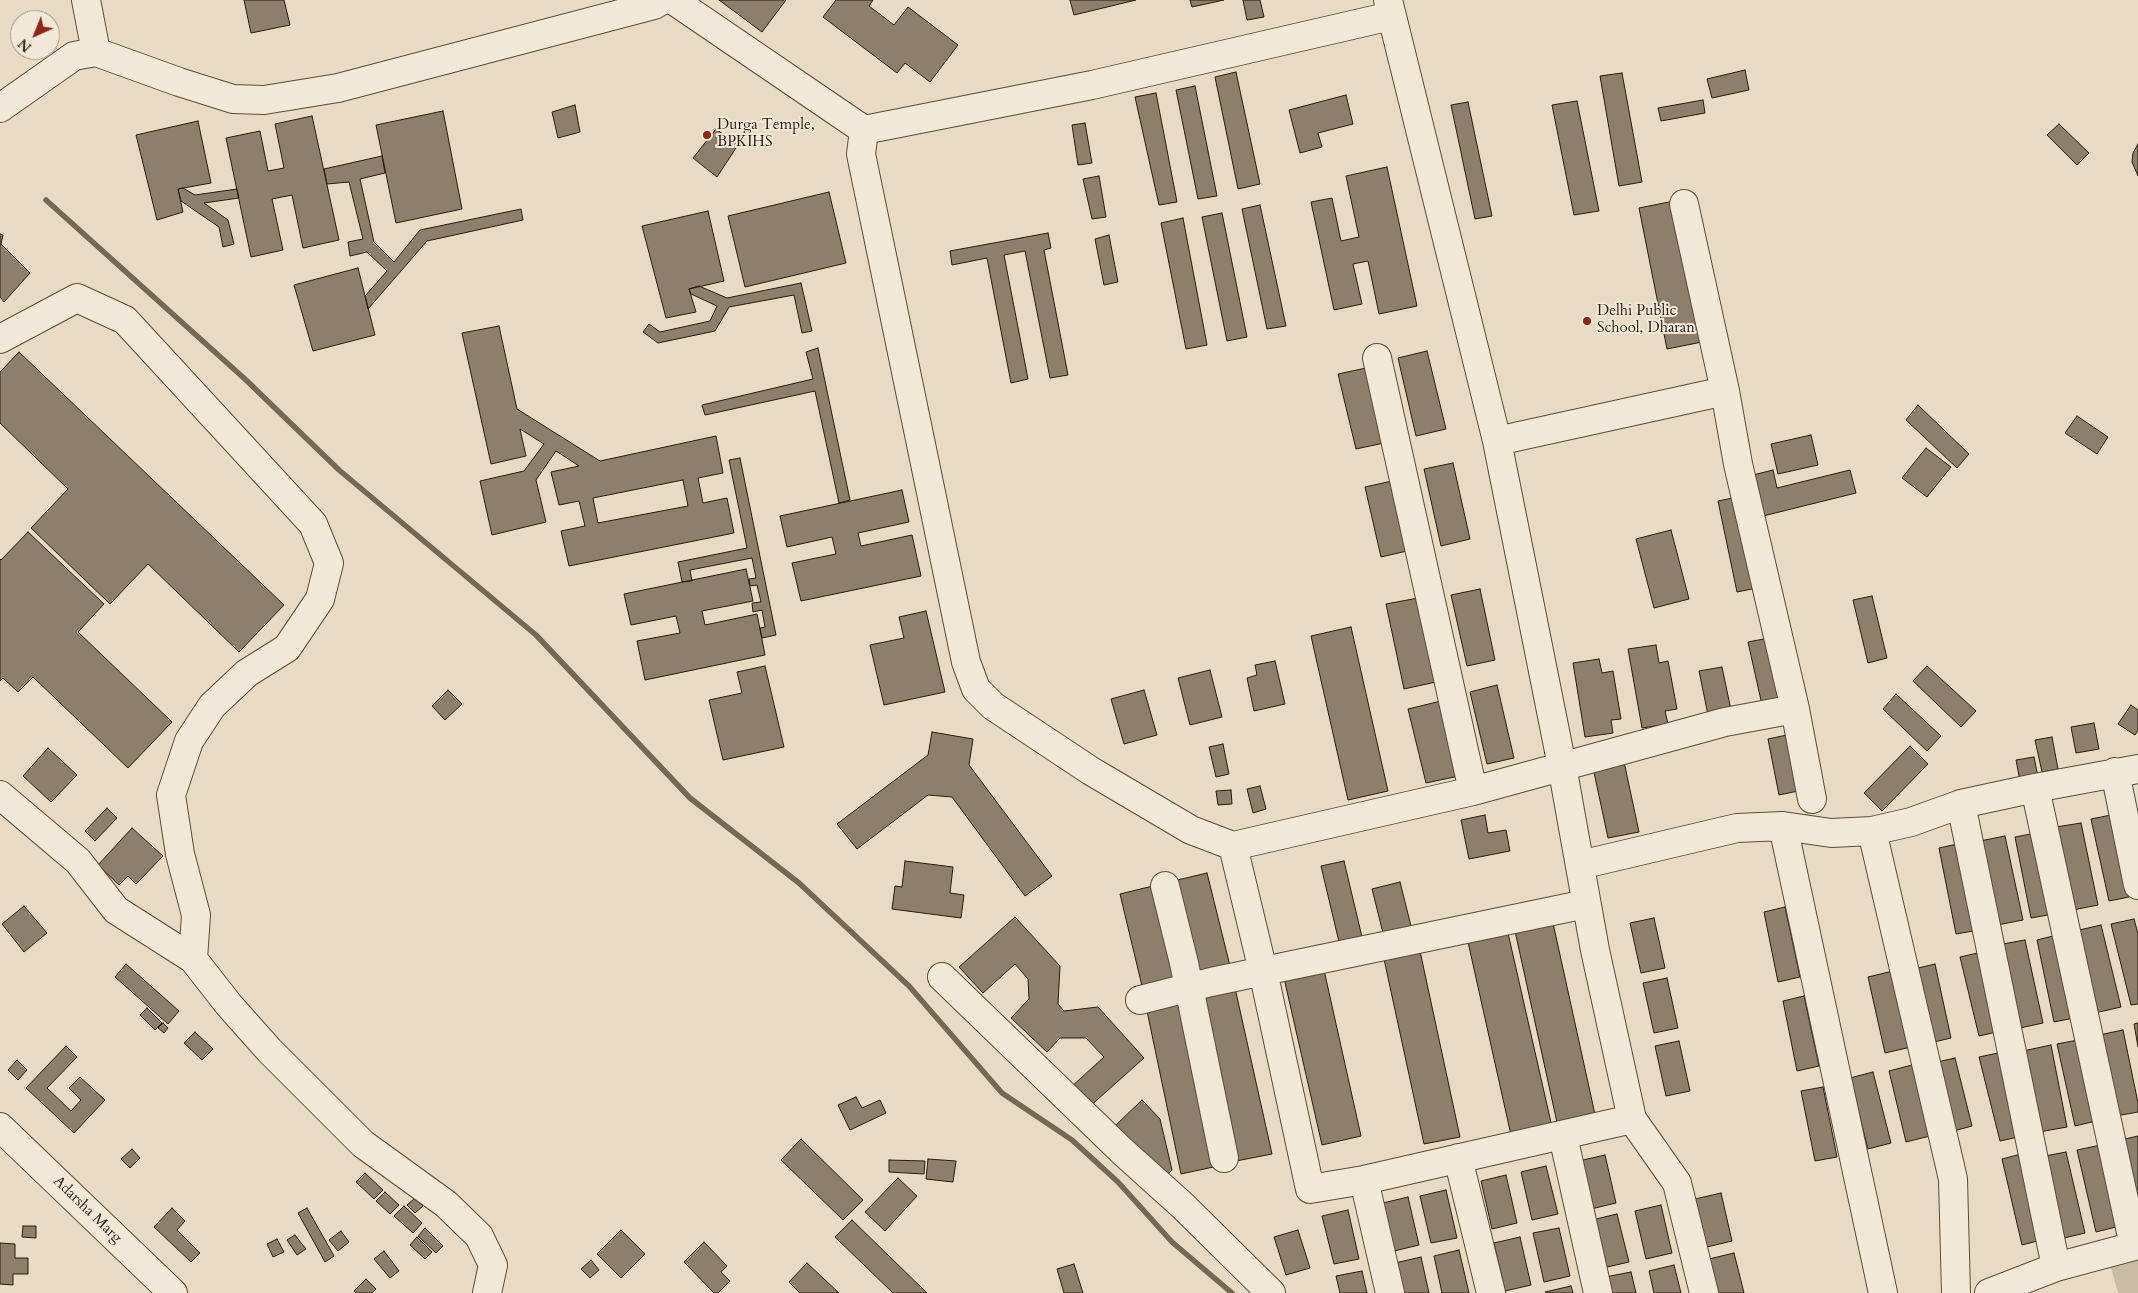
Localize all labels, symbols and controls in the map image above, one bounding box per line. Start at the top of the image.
north arrow [10,10,60,60]
text: N [14,34,36,56]
place label: Durga Temple, BPKIHS [717,117,815,152]
marker: Durga Temple, BPKIHS [701,129,713,141]
place label: Delhi Public School, Dharan [1597,303,1695,338]
marker: Delhi Public School, Dharan [1581,315,1593,327]
street label: Adarsha Marg [49,1173,125,1247]

